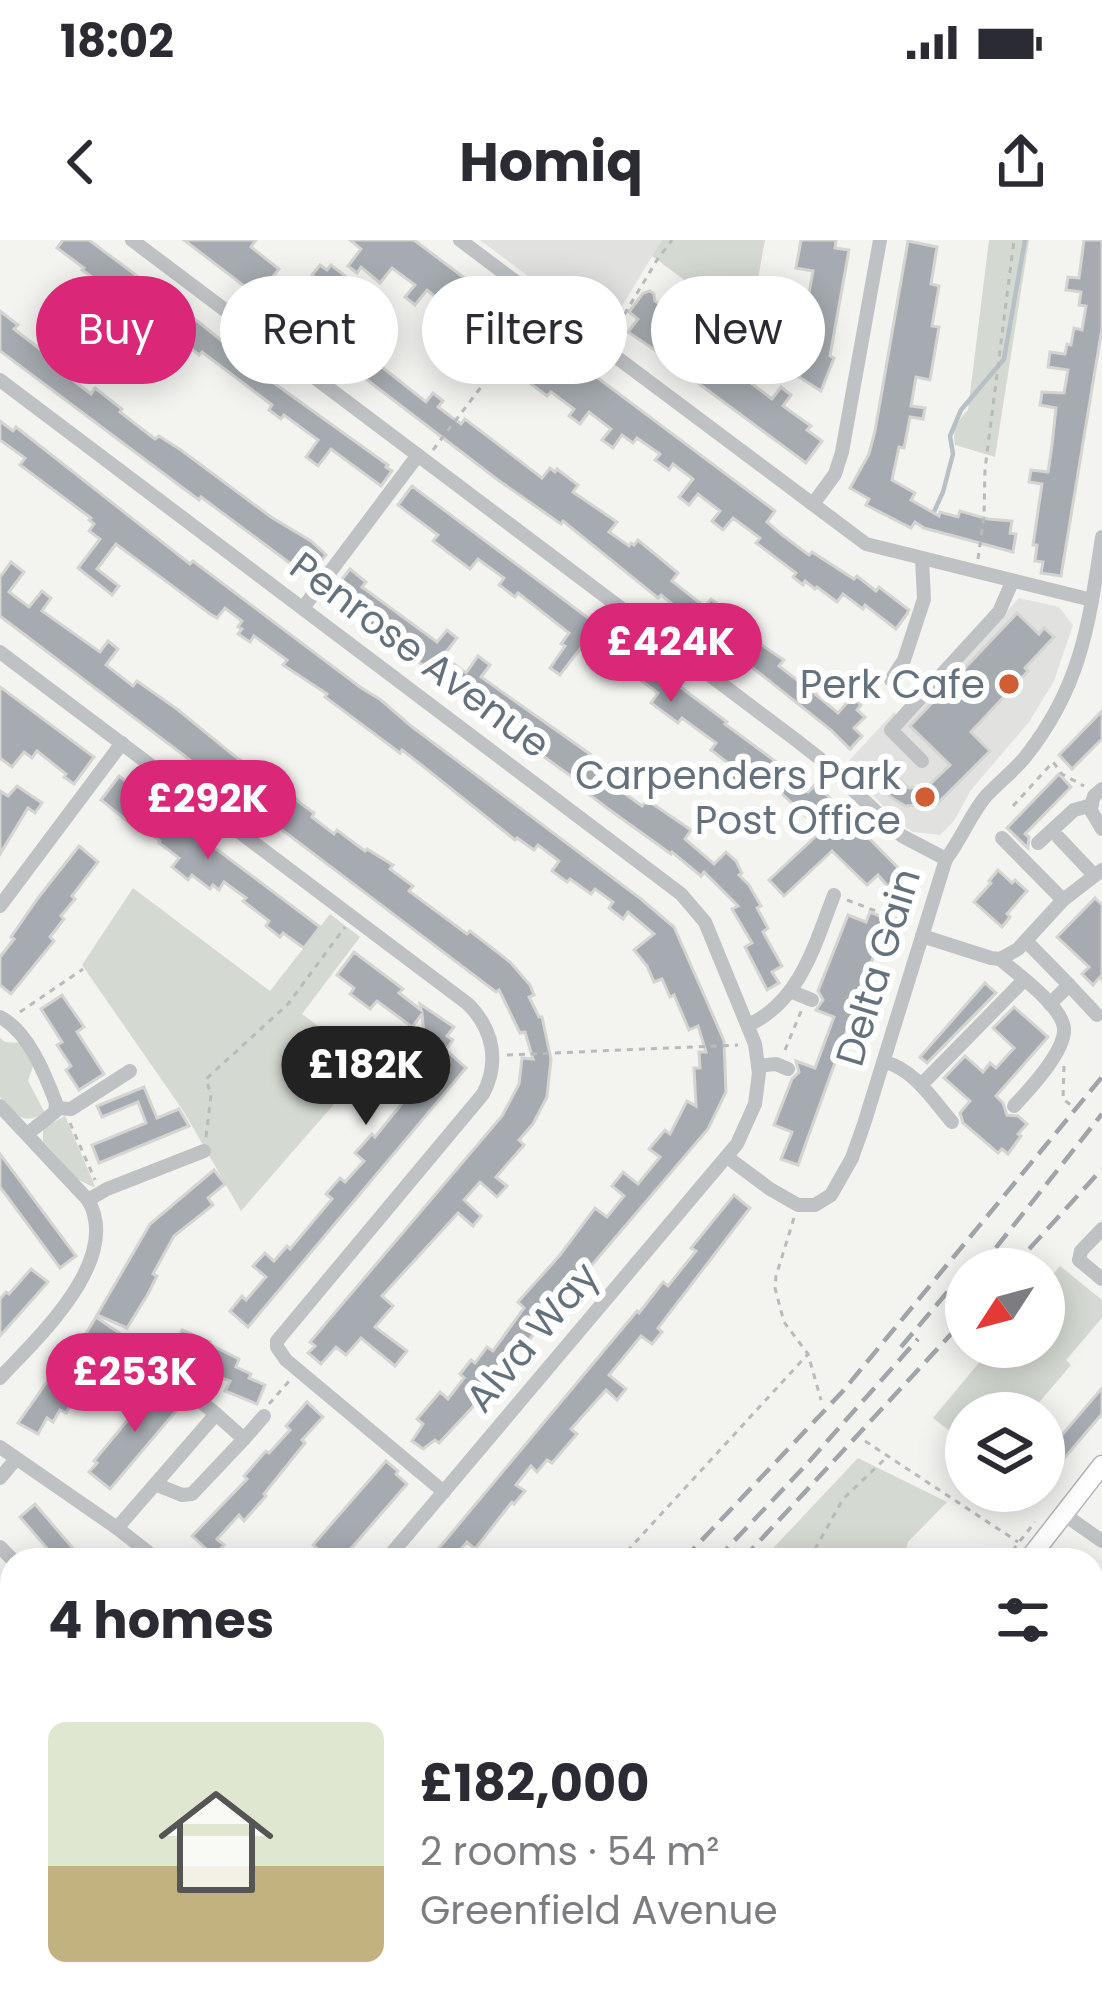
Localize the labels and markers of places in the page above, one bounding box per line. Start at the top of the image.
pin: £424K [587,603,755,705]
place label: Perk Cafe [800,657,985,712]
marker: Perk Cafe [996,671,1022,697]
place label: Carpenders Park Post Office [575,748,901,848]
pin: £292K [124,760,292,862]
marker: Carpenders Park Post Office [912,784,938,810]
pin: £182K [282,1026,450,1128]
pin: £253K [51,1333,219,1435]

